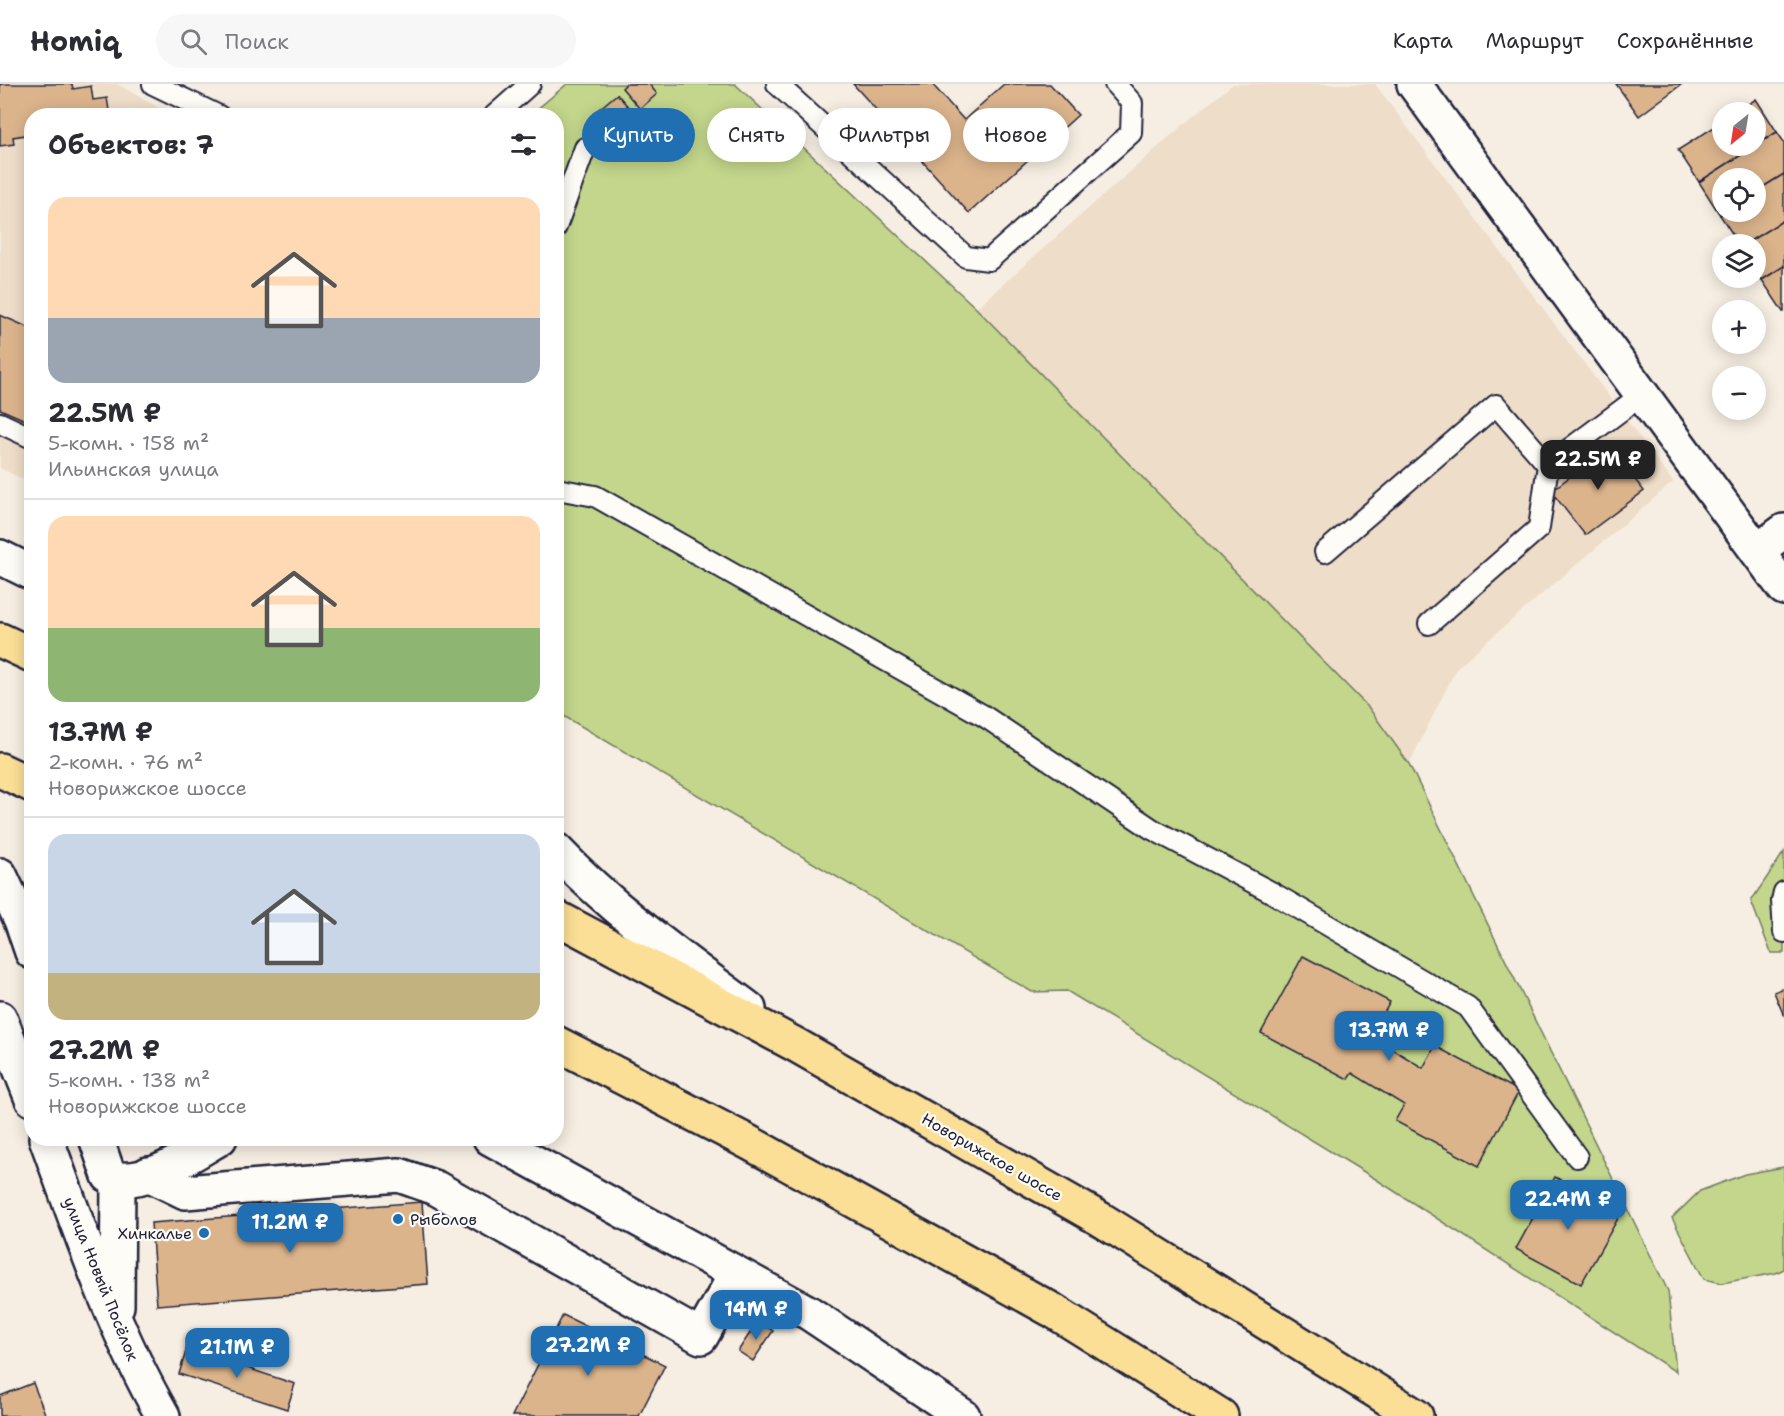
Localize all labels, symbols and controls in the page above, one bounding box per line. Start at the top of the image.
search box [156,14,576,68]
text: Homiq [30,22,120,60]
icon: search [177,25,210,58]
text: Поиск [225,27,289,56]
text: Карта [1393,27,1453,55]
text: Маршрут [1486,27,1584,55]
text: Сохранённые [1617,27,1754,55]
north arrow [1712,102,1766,156]
map controls [1712,102,1766,420]
chip: Купить [582,108,695,162]
chip: Снять [707,108,806,162]
chip: Фильтры [818,108,951,162]
chip: Новое [963,108,1069,162]
text: Объектов: 7 [48,127,214,162]
icon: filters [507,128,540,161]
button: locate [1712,168,1766,222]
button: layers [1712,234,1766,288]
icon: home [240,236,348,344]
button: + [1712,300,1766,354]
button: − [1712,366,1766,420]
text: 22.5M ₽ [48,395,161,430]
text: 5-комн. · 158 m² [48,430,209,456]
pin: 22.5M ₽ [1543,440,1653,491]
text: 22.5M ₽ [1554,446,1642,472]
text: Ильинская улица [48,456,219,482]
icon: home [240,555,348,663]
text: 13.7M ₽ [48,714,153,749]
text: 2-комн. · 76 m² [48,749,203,775]
text: Новорижское шоссе [48,775,247,801]
icon: home [240,873,348,981]
pin: 13.7M ₽ [1334,1011,1444,1062]
text: 13.7M ₽ [1349,1017,1430,1043]
text: 27.2M ₽ [48,1032,160,1067]
text: 5-комн. · 138 m² [48,1067,210,1093]
text: Новорижское шоссе [48,1093,247,1119]
street label: Новорижское шоссе [918,1108,1066,1206]
pin: 22.4M ₽ [1513,1180,1623,1231]
text: 22.4M ₽ [1524,1186,1612,1212]
street label: улица Новый Посёлок [58,1194,144,1365]
pin: 11.2M ₽ [235,1203,345,1254]
text: 11.2M ₽ [251,1209,329,1235]
place label: Рыболов [410,1209,477,1230]
marker: Рыболов [391,1212,405,1226]
place label: Хинкалье [118,1223,192,1244]
marker: Хинкалье [197,1226,211,1240]
pin: 14M ₽ [714,1290,798,1341]
text: 14M ₽ [724,1296,788,1322]
pin: 27.2M ₽ [533,1326,643,1377]
pin: 21.1M ₽ [182,1328,292,1379]
text: 27.2M ₽ [545,1332,631,1358]
text: 21.1M ₽ [199,1334,275,1360]

